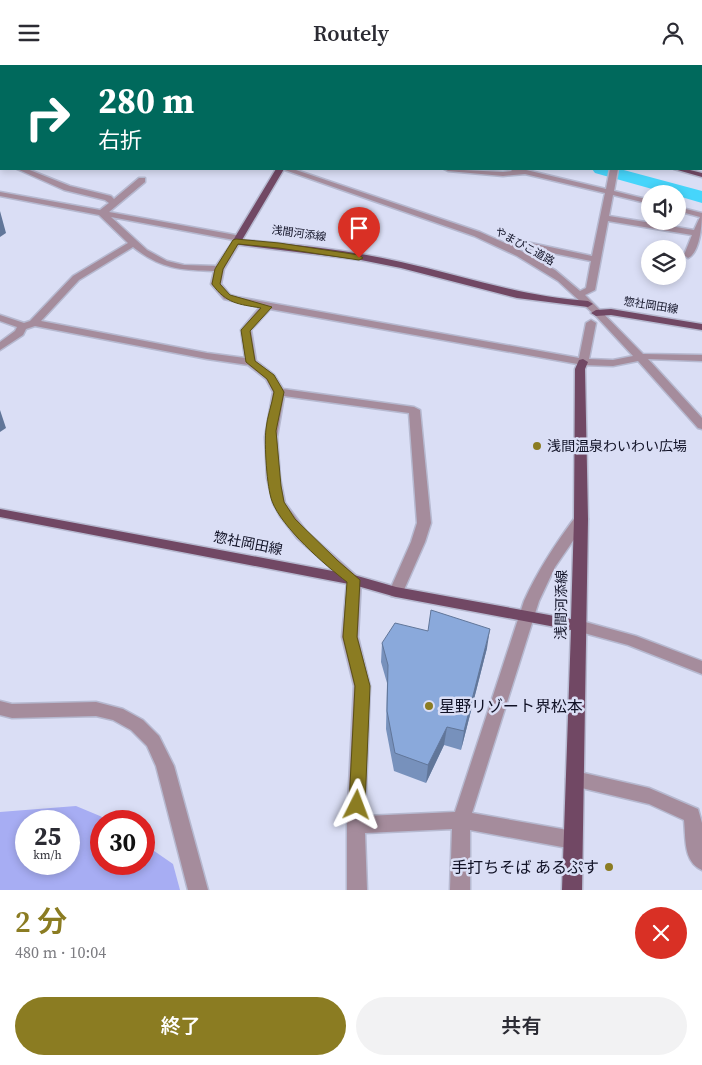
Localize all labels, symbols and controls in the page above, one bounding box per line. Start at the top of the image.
text: Routely [313,18,389,48]
icon: menu [15,19,43,47]
icon: person [659,19,687,47]
text: 280 m [98,77,194,125]
icon: right [15,85,80,150]
text: 右折 [98,125,142,155]
map controls [641,185,686,285]
button: sound [641,185,686,230]
pin [338,207,380,258]
icon: arrive [345,214,373,242]
street label: 浅間河添線 [271,222,327,245]
street label: やまびこ道路 [492,224,557,269]
button: layers [641,240,686,285]
street label: 惣社岡田線 [623,294,679,317]
place label: 浅間温泉わいわい広場 [547,436,687,456]
marker: 浅間温泉わいわい広場 [531,440,543,452]
street label: 惣社岡田線 [212,527,284,559]
street label: 浅間河添線 [550,570,572,640]
place label: 星野リゾート界松本 [439,695,583,717]
marker: 星野リゾート界松本 [423,700,435,712]
position arrow [330,778,382,830]
speed limit sign: 30 [90,810,155,875]
text: 25 [34,819,61,853]
text: km/h [33,847,62,863]
place label: 手打ちそば あるぷす [451,856,599,878]
marker: 手打ちそば あるぷす [603,861,615,873]
text: 2 分 [15,901,67,942]
button: close [635,907,687,959]
text: 480 m · 10:04 [15,941,106,963]
button: 終了 [15,997,346,1055]
button: 共有 [356,997,687,1055]

